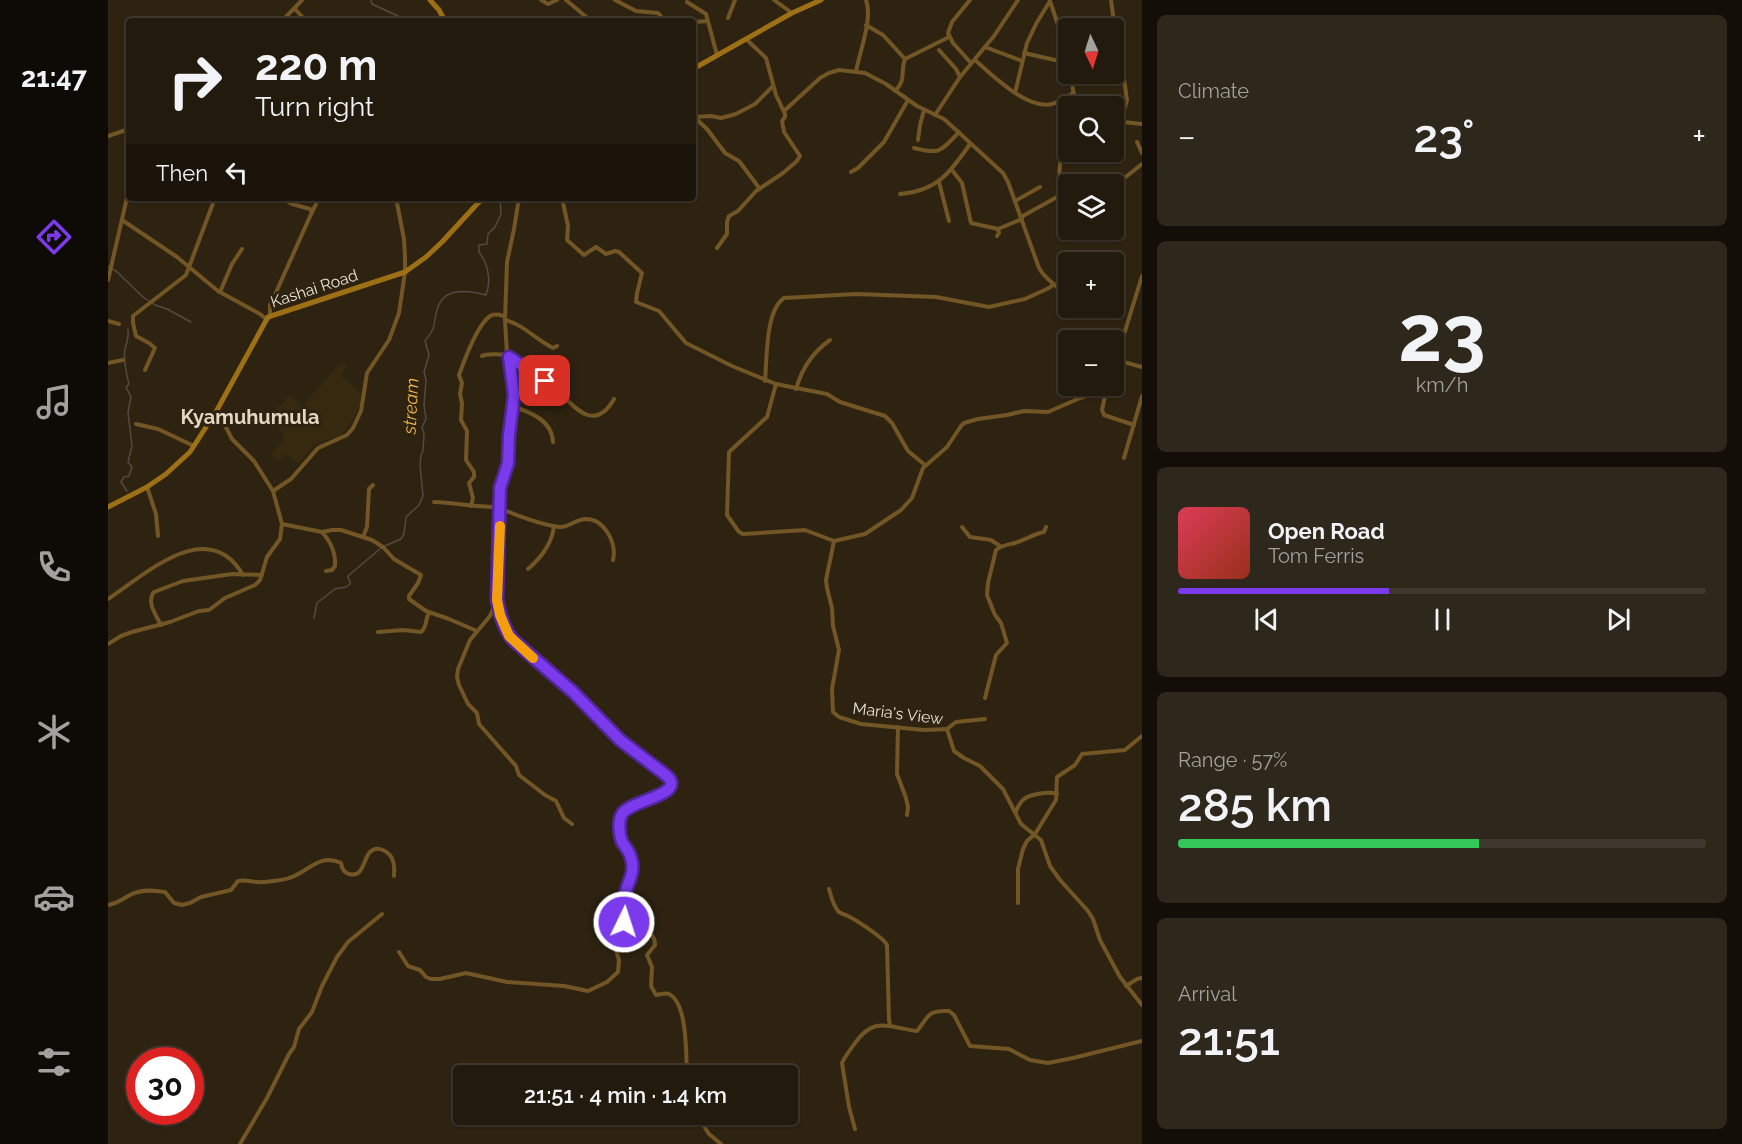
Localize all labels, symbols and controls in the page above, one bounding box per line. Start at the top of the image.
north arrow [1058,18,1124,84]
map controls [1058,18,1124,396]
text: 220 m [255,41,377,90]
icon: right [156,42,234,120]
text: 21:47 [21,62,87,93]
text: Climate [1178,79,1249,103]
text: Turn right [255,91,374,122]
button: search [1058,96,1124,162]
text: 23° [1414,110,1475,163]
text: − [1178,117,1196,156]
text: + [1692,117,1706,156]
icon: left [220,156,253,189]
text: Then [156,160,208,186]
button: layers [1058,174,1124,240]
icon: directions [33,216,75,258]
button: + [1058,252,1124,318]
street label: Kashai Road [268,265,360,312]
text: 23 [1398,288,1486,379]
button: − [1058,330,1124,396]
pin [519,355,570,406]
icon: arrive [528,364,561,397]
text: km/h [1416,373,1468,397]
water label: stream [398,377,422,436]
icon: music [33,381,75,423]
district label: Kyamuhumula [180,405,320,429]
text: Open Road [1268,518,1385,544]
text: Tom Ferris [1268,544,1364,568]
icon: phone [33,546,75,588]
icon: previous [1250,603,1283,636]
icon: pause [1426,603,1459,636]
icon: next [1602,603,1635,636]
street label: Maria's View [852,699,944,728]
icon: climate [33,711,75,753]
text: Range · 57% [1178,748,1287,772]
text: 285 km [1178,779,1332,832]
icon: car [33,876,75,918]
position arrow [592,890,656,954]
text: Arrival [1178,982,1237,1006]
text: 21:51 [1178,1013,1280,1066]
icon: filters [33,1041,75,1083]
speed limit sign: 30 [126,1047,204,1125]
text: 21:51 · 4 min · 1.4 km [524,1082,727,1108]

